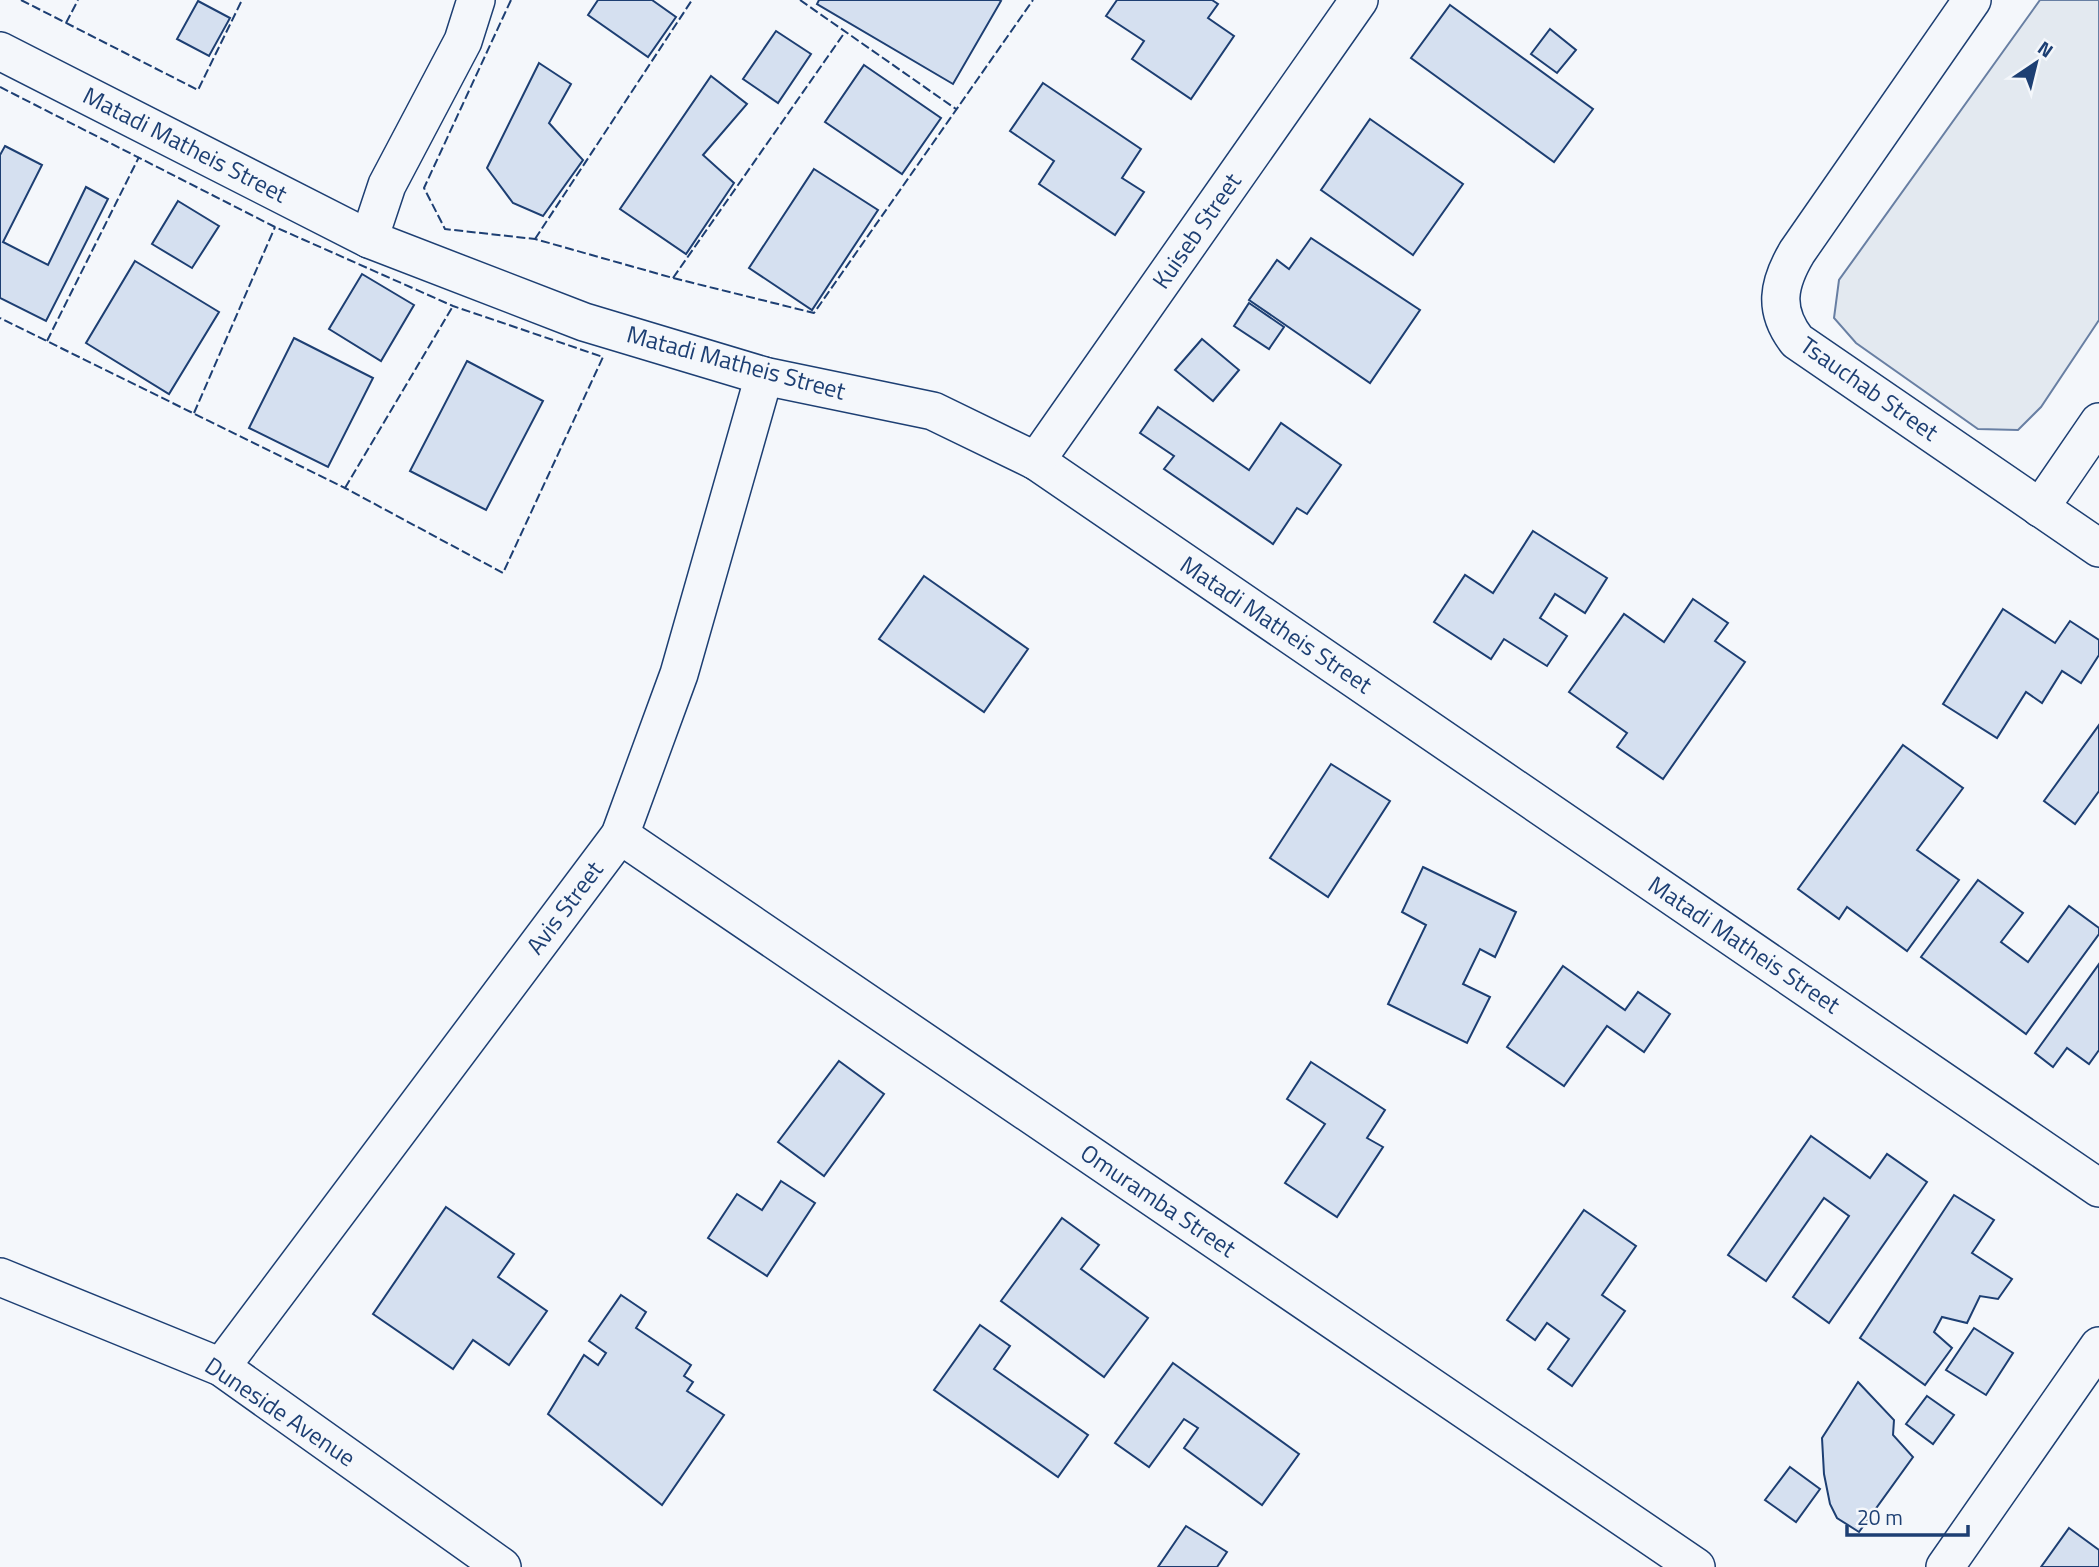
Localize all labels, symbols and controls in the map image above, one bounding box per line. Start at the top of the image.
north arrow [2001,28,2071,98]
text: N [2032,33,2060,64]
street label: Matadi Matheis Street [77,77,294,211]
street label: Kuiseb Street [1143,165,1250,296]
street label: Matadi Matheis Street [623,316,850,409]
street label: Tsauchab Street [1793,327,1947,450]
street label: Matadi Matheis Street [1173,546,1380,702]
street label: Avis Street [517,853,612,962]
street label: Matadi Matheis Street [1641,866,1848,1022]
street label: Omuramba Street [1074,1135,1244,1266]
street label: Duneside Avenue [198,1347,363,1475]
scale bar [1847,1494,1968,1538]
text: 20 m [1857,1501,1903,1533]

